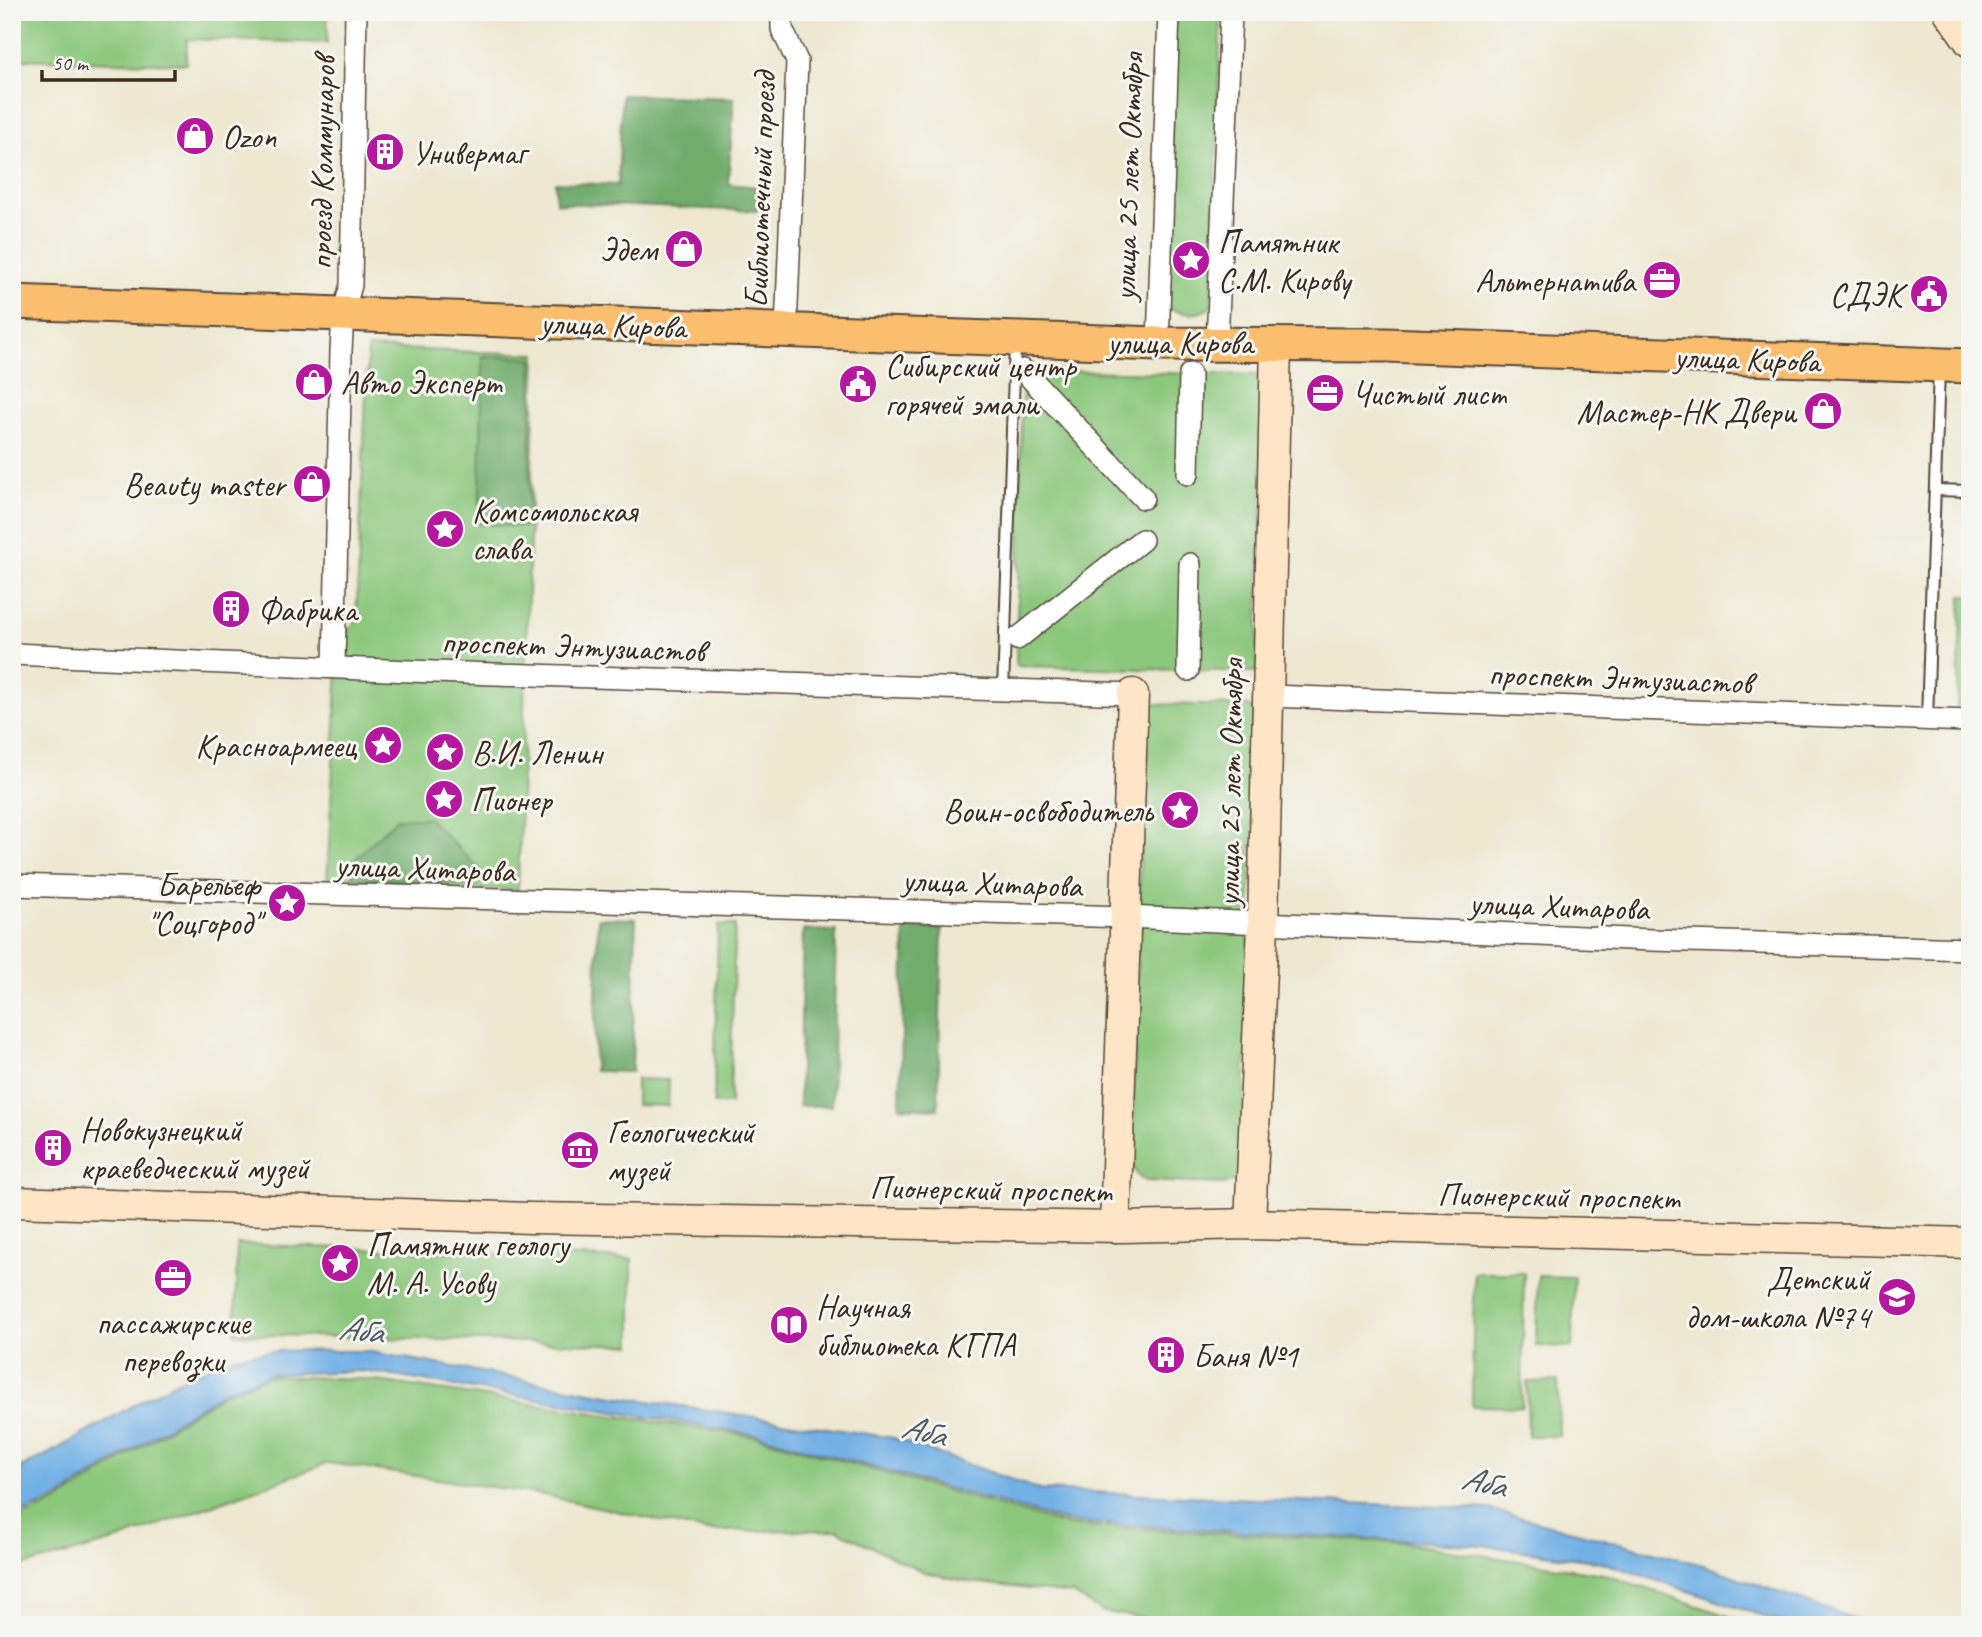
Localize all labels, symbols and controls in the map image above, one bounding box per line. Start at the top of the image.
scale bar [42,38,175,82]
text: 50 m [52,50,90,76]
street label: проезд Коммунаров [299,50,345,270]
street label: улица 25 лет Октября [1103,50,1153,304]
street label: Библиотечный проезд [735,68,785,309]
shop icon: Ozon [174,115,216,157]
place label: Ozon [222,116,276,158]
building icon: Универмаг [364,131,406,173]
place label: Универмаг [412,132,531,174]
place label: Памятник С.М. Кирову [1218,221,1353,301]
shop icon: Эдем [663,228,705,270]
place label: Эдем [599,229,660,271]
place icon: Памятник С.М. Кирову [1170,239,1212,281]
office icon: Альтернатива [1641,259,1683,301]
place label: Альтернатива [1475,260,1638,302]
public building icon: СДЭК [1908,273,1950,315]
place label: СДЭК [1830,274,1909,316]
street label: улица Кирова [537,301,689,349]
street label: улица Кирова [1105,322,1255,364]
street label: улица Кирова [1671,335,1823,383]
place label: Сибирский центр горячей эмали [885,345,1077,425]
shop icon: Авто Эксперт [293,361,335,403]
place label: Авто Эксперт [341,362,503,404]
public building icon: Сибирский центр горячей эмали [837,363,879,405]
office icon: Чистый лист [1304,372,1346,414]
place label: Чистый лист [1352,373,1508,415]
shop icon: Мастер-НК Двери [1802,390,1844,432]
place label: Мастер-НК Двери [1577,391,1798,433]
shop icon: Beauty master [291,463,333,505]
place label: Beauty master [124,464,288,506]
place label: Комсомольская слава [472,490,640,570]
place icon: Комсомольская слава [424,508,466,550]
building icon: Фабрика [210,588,252,630]
place label: Фабрика [258,589,359,631]
street label: проспект Энтузиастов [441,620,711,672]
street label: проспект Энтузиастов [1488,652,1758,704]
street label: улица 25 лет Октября [1207,656,1253,909]
place icon: Красноармеец [362,724,404,766]
place label: Красноармеец [196,725,358,767]
place icon: В.И. Ленин [424,731,466,773]
place label: В.И. Ленин [472,732,605,774]
place icon: Пионер [423,778,465,820]
place label: Пионер [471,779,554,821]
place icon: Воин-освободитель [1159,789,1201,831]
place label: Воин-освободитель [943,790,1155,832]
street label: улица Хитарова [332,844,518,892]
street label: улица Хитарова [899,859,1085,907]
place label: Барельеф "Соцгород" [147,864,266,944]
place icon: Барельеф "Соцгород" [266,882,308,924]
street label: улица Хитарова [1466,882,1652,930]
place label: Новокузнецкий краеведческий музей [80,1109,311,1189]
place label: Геологический музей [607,1111,757,1191]
building icon: Новокузнецкий краеведческий музей [32,1127,74,1169]
museum icon: Геологический музей [559,1129,601,1171]
street label: Пионерский проспект [869,1166,1114,1212]
street label: Пионерский проспект [1437,1173,1682,1219]
place label: Памятник геологу М. А. Усову [367,1224,571,1304]
place icon: Памятник геологу М. А. Усову [319,1242,361,1284]
office icon: пассажирские перевозки [152,1257,194,1299]
place label: Детский дом-школа №74 [1686,1258,1873,1338]
school or university icon: Детский дом-школа №74 [1876,1276,1918,1318]
place label: Научная библиотека КГПА [816,1286,1017,1366]
place label: пассажирские перевозки [96,1302,252,1382]
library icon: Научная библиотека КГПА [768,1304,810,1346]
water label: Аба [337,1305,389,1355]
building icon: Баня №1 [1145,1334,1187,1376]
place label: Баня №1 [1193,1335,1300,1377]
water label: Аба [897,1403,954,1458]
water label: Аба [1458,1455,1514,1509]

